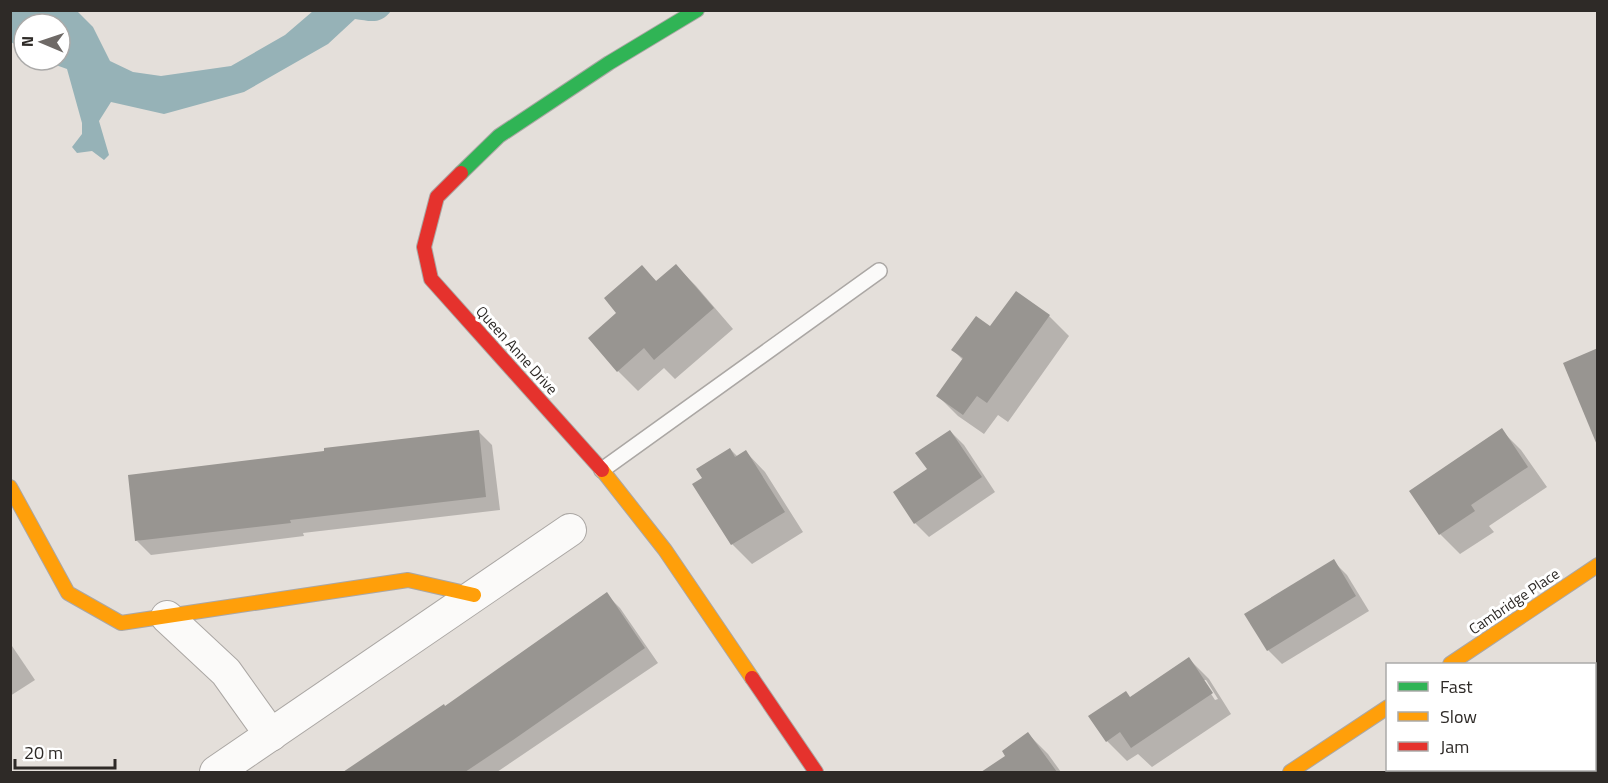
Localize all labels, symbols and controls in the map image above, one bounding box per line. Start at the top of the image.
north arrow [12,12,72,72]
text: N [15,36,39,47]
street label: Queen Anne Drive [471,300,563,400]
street label: Cambridge Place [1464,562,1564,640]
legend [1386,663,1596,771]
text: Fast [1440,673,1473,700]
text: Slow [1440,703,1477,730]
scale bar [15,732,116,770]
text: Jam [1440,733,1469,760]
text: 20 m [24,739,63,766]

